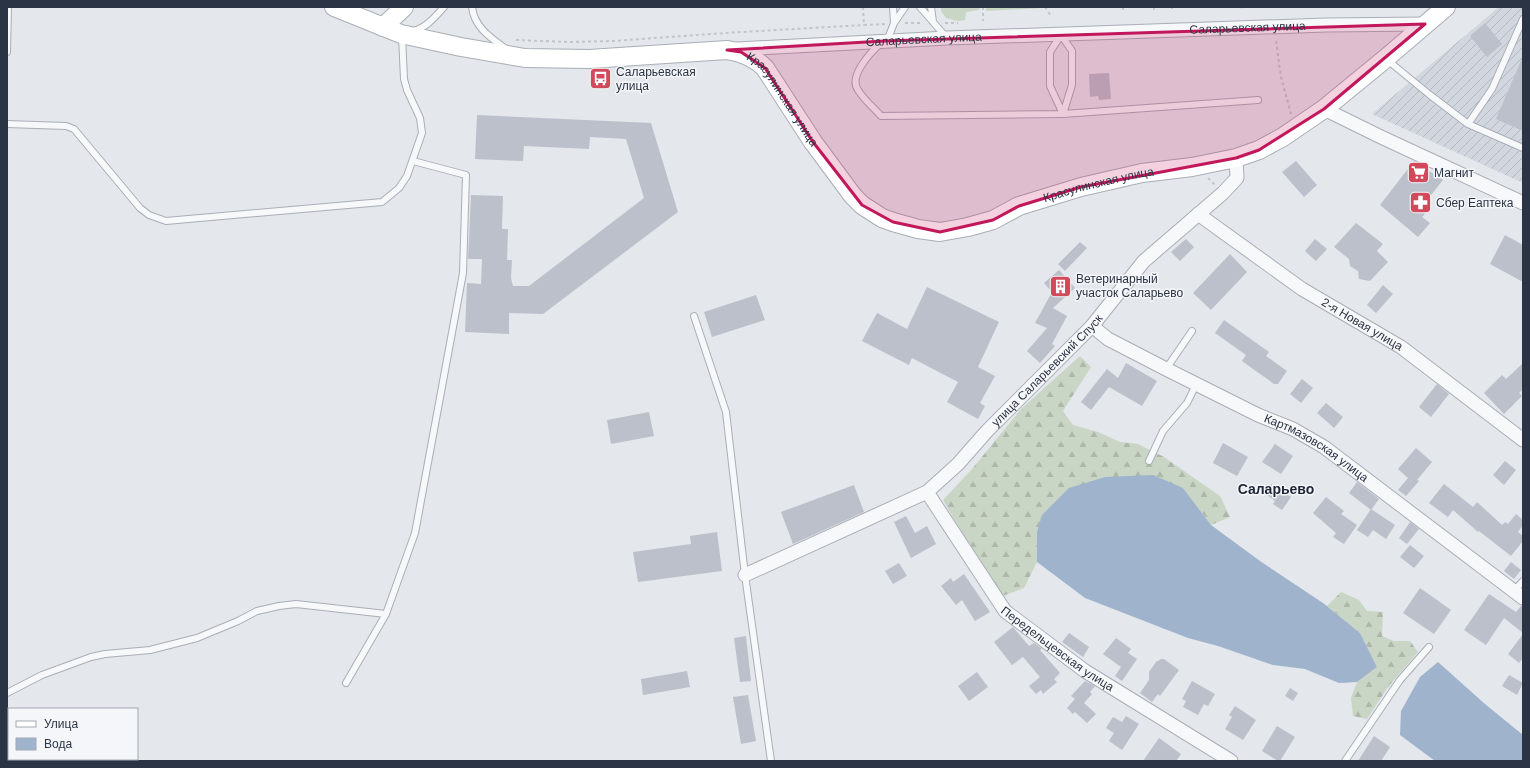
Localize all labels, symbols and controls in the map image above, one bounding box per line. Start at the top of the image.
street label: Саларьевская улица [1189,19,1306,37]
street label: Саларьевская улица [865,30,982,49]
street label: Красулинская улица [744,49,821,150]
place label: Саларьевская улица [616,65,696,93]
bus stop icon: Саларьевская улица [588,66,614,92]
supermarket icon: Магнит [1405,160,1431,186]
street label: Красулинская улица [1042,165,1155,205]
place label: Магнит [1434,166,1475,180]
pharmacy icon: Сбер Еаптека [1407,190,1433,216]
place label: Сбер Еаптека [1436,196,1514,210]
place label: Ветеринарный участок Саларьево [1076,272,1184,300]
building icon: Ветеринарный участок Саларьево [1047,273,1073,299]
street label: 2-я Новая улица [1319,295,1406,354]
street label: улица Саларьевский Спуск [989,311,1106,429]
street label: Картмазовская улица [1262,411,1371,485]
district label: Саларьево [1238,481,1314,497]
street label: Передельцевская улица [998,603,1117,694]
legend [8,708,138,760]
text: Улица [44,717,78,731]
text: Вода [44,737,72,751]

